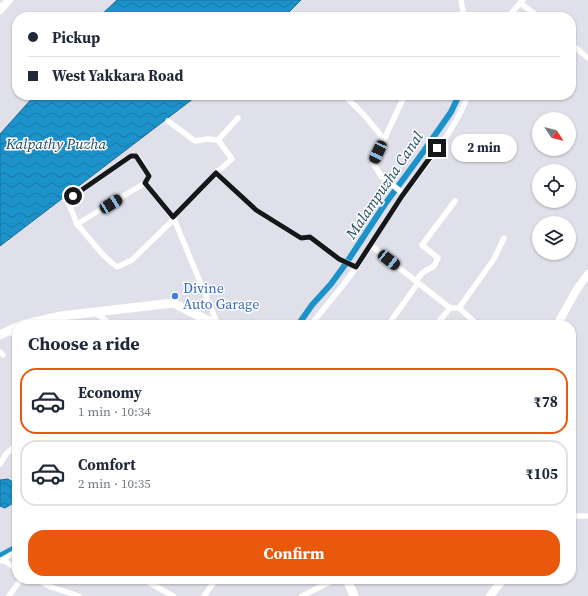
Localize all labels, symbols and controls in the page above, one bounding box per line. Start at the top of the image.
text: Pickup [52,27,100,48]
text: West Yakkara Road [52,65,183,86]
north arrow [532,112,576,156]
map controls [532,112,576,260]
water label: Malampuzha Canal [340,126,428,244]
water label: Kalpathy Puzha [5,133,107,154]
callout: 2 min [451,134,517,162]
car [367,139,389,165]
route end [428,139,446,157]
text: 2 min [467,139,501,156]
button: locate [532,164,576,208]
route start [64,187,82,205]
car [98,193,124,215]
button: layers [532,216,576,260]
car [376,248,402,272]
place label: Divine Auto Garage [183,278,259,314]
marker: Divine Auto Garage [170,291,180,301]
text: Choose a ride [28,331,140,356]
text: Economy [78,382,142,403]
icon: car [30,383,66,419]
text: ₹78 [534,391,558,412]
text: 1 min · 10:34 [78,403,151,420]
text: Comfort [78,454,136,475]
icon: car [30,455,66,491]
text: ₹105 [525,463,558,484]
text: 2 min · 10:35 [78,475,151,492]
button: Confirm [28,530,560,576]

